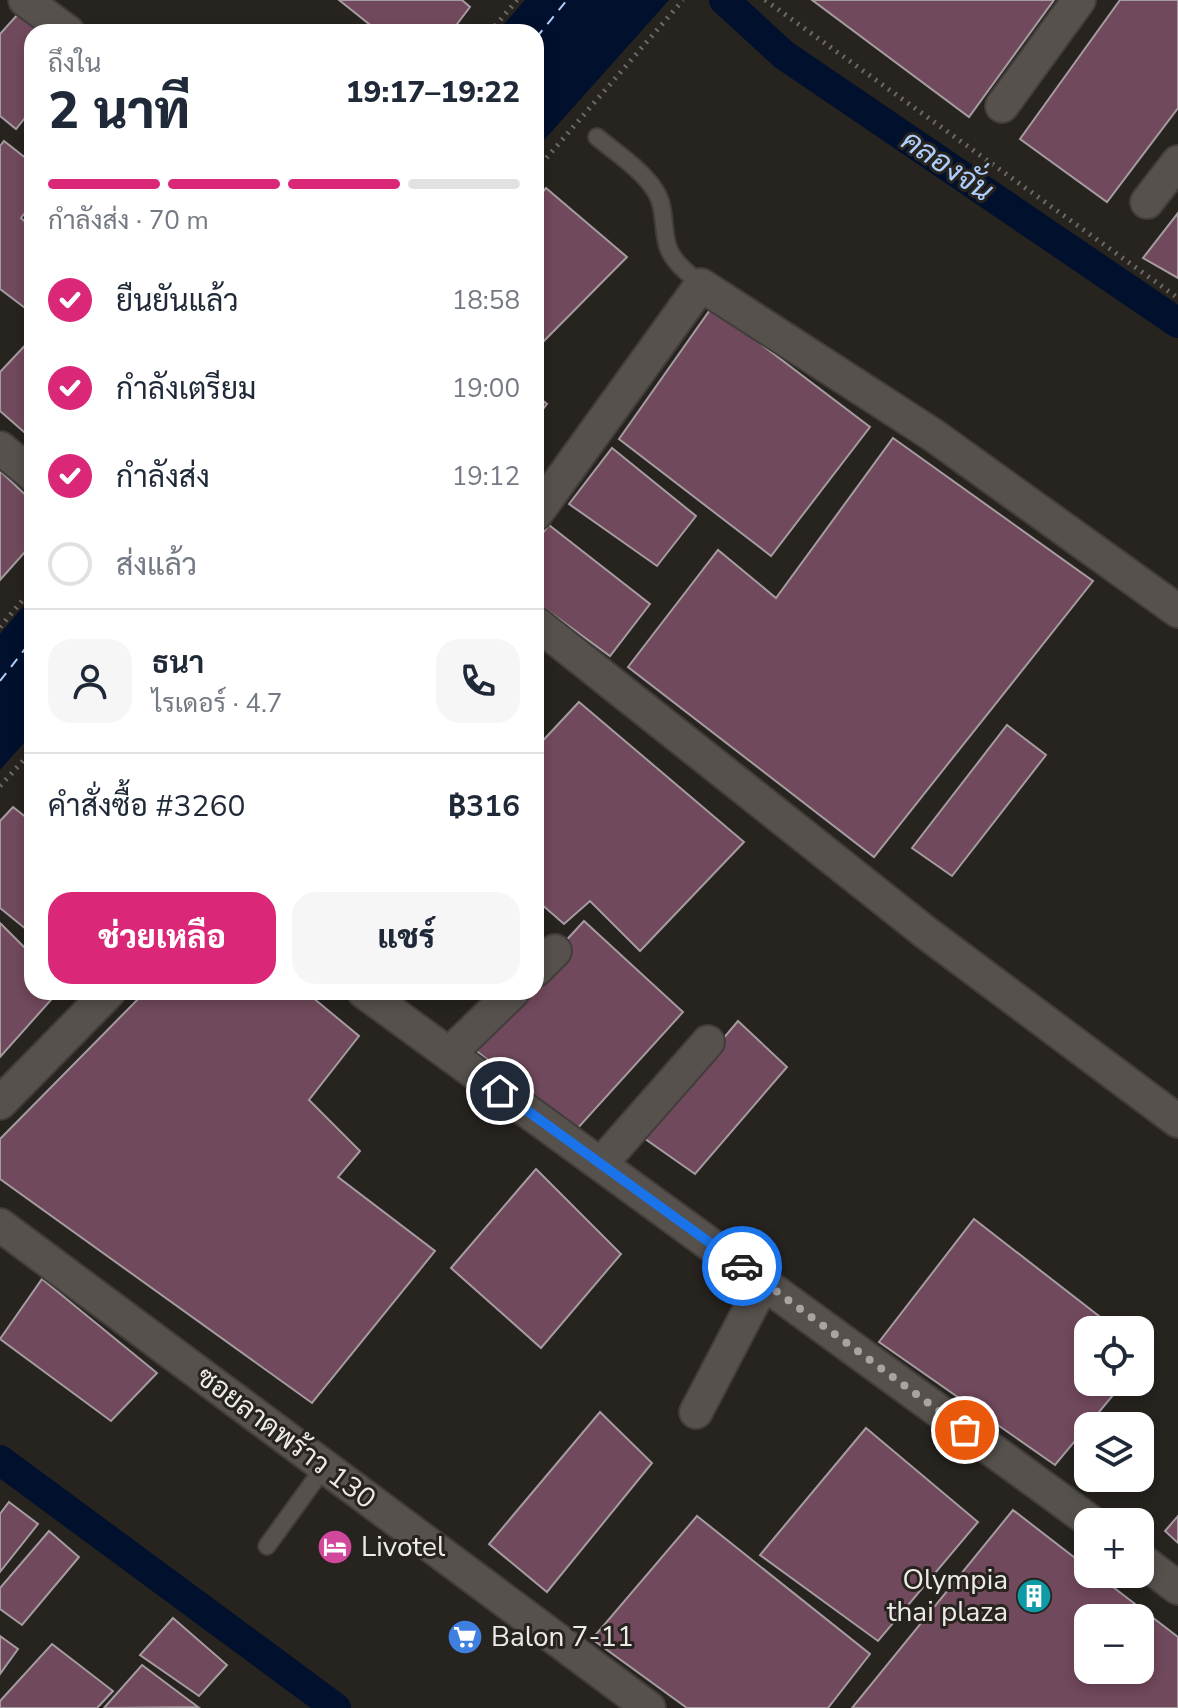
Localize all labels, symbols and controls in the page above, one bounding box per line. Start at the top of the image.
text: ถึงใน [48,46,101,81]
text: 19:17–19:22 [345,72,520,113]
text: 2 นาที [48,75,190,146]
water label: คลองจั่น [893,116,1004,212]
text: กำลังส่ง · 70 m [48,203,209,238]
icon: check [48,278,92,322]
text: ยืนยันแล้ว [116,281,239,322]
text: 18:58 [452,283,520,318]
icon: check [48,366,92,410]
text: กำลังเตรียม [116,369,256,410]
text: 19:00 [452,371,520,406]
icon: check [48,454,92,498]
text: กำลังส่ง [116,457,210,498]
text: 19:12 [452,459,520,494]
text: ส่งแล้ว [116,545,197,586]
button: person [48,639,132,723]
button: phone [436,639,520,723]
text: ธนา [152,643,204,684]
text: ไรเดอร์ · 4.7 [152,686,282,721]
text: คำสั่งซื้อ #3260 [48,786,245,827]
text: ฿316 [448,786,520,827]
button: ช่วยเหลือ [48,892,276,984]
button: แชร์ [292,892,520,984]
pin [466,1057,534,1125]
icon: home [478,1069,522,1113]
courier [702,1226,782,1306]
icon: car [720,1244,764,1288]
map controls [1074,1316,1154,1684]
button: locate [1074,1316,1154,1396]
street label: ซอยลาดพร้าว 130 [189,1358,383,1518]
pin [931,1396,999,1464]
icon: bag [943,1408,987,1452]
button: layers [1074,1412,1154,1492]
button: + [1074,1508,1154,1588]
hotel icon: Livotel [316,1528,354,1566]
place label: Livotel [361,1528,446,1566]
place label: Olympia thai plaza [887,1561,1008,1631]
building icon: Olympia thai plaza [1015,1577,1053,1615]
button: − [1074,1604,1154,1684]
supermarket icon: Balon 7-11 [446,1618,484,1656]
place label: Balon 7-11 [491,1618,634,1656]

